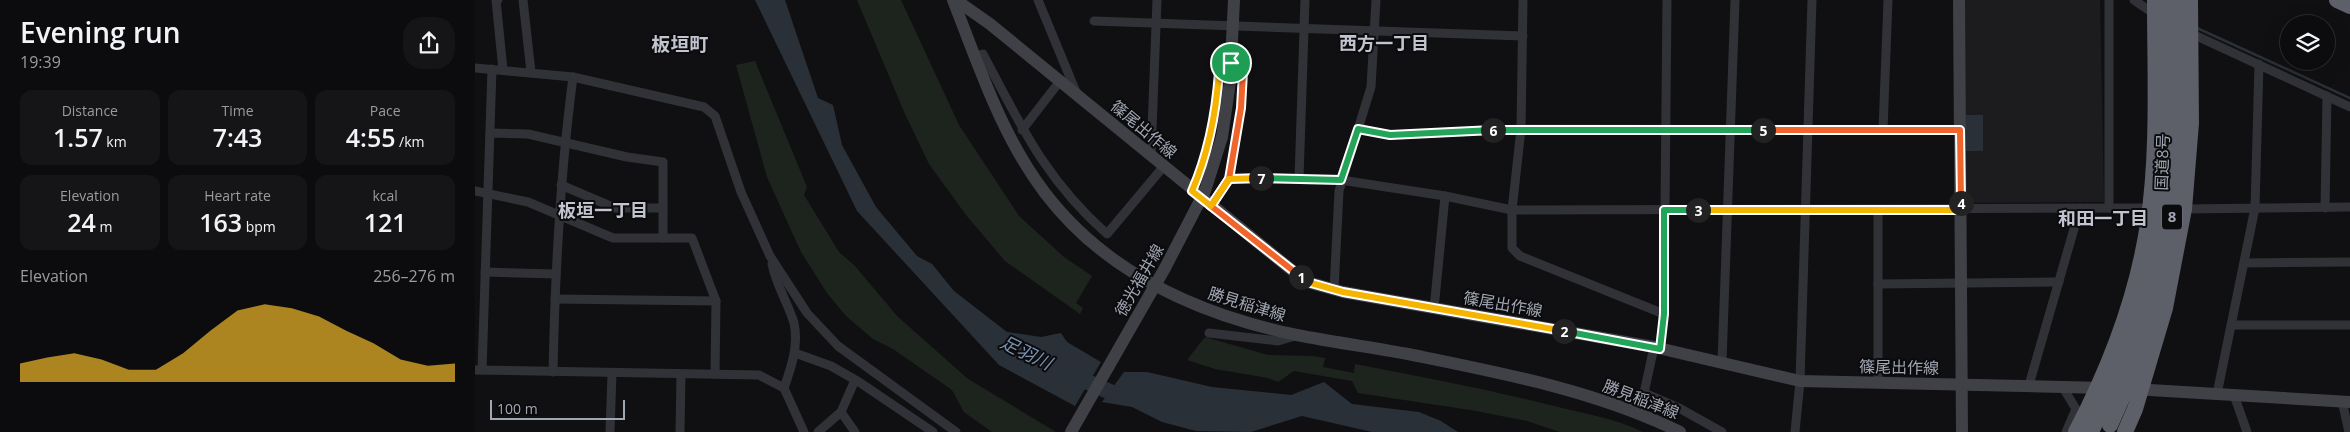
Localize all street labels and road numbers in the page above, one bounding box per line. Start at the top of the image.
street label: 篠尾出作線 [1106,95,1182,163]
street label: 国道8号 [2150,133,2174,191]
road number: 8 [2162,204,2182,230]
street label: 徳光福井線 [1109,240,1169,320]
street label: 勝見稲津線 [1206,282,1288,326]
street label: 篠尾出作線 [1462,286,1544,322]
street label: 篠尾出作線 [1859,355,1939,379]
street label: 勝見稲津線 [1600,374,1682,424]

